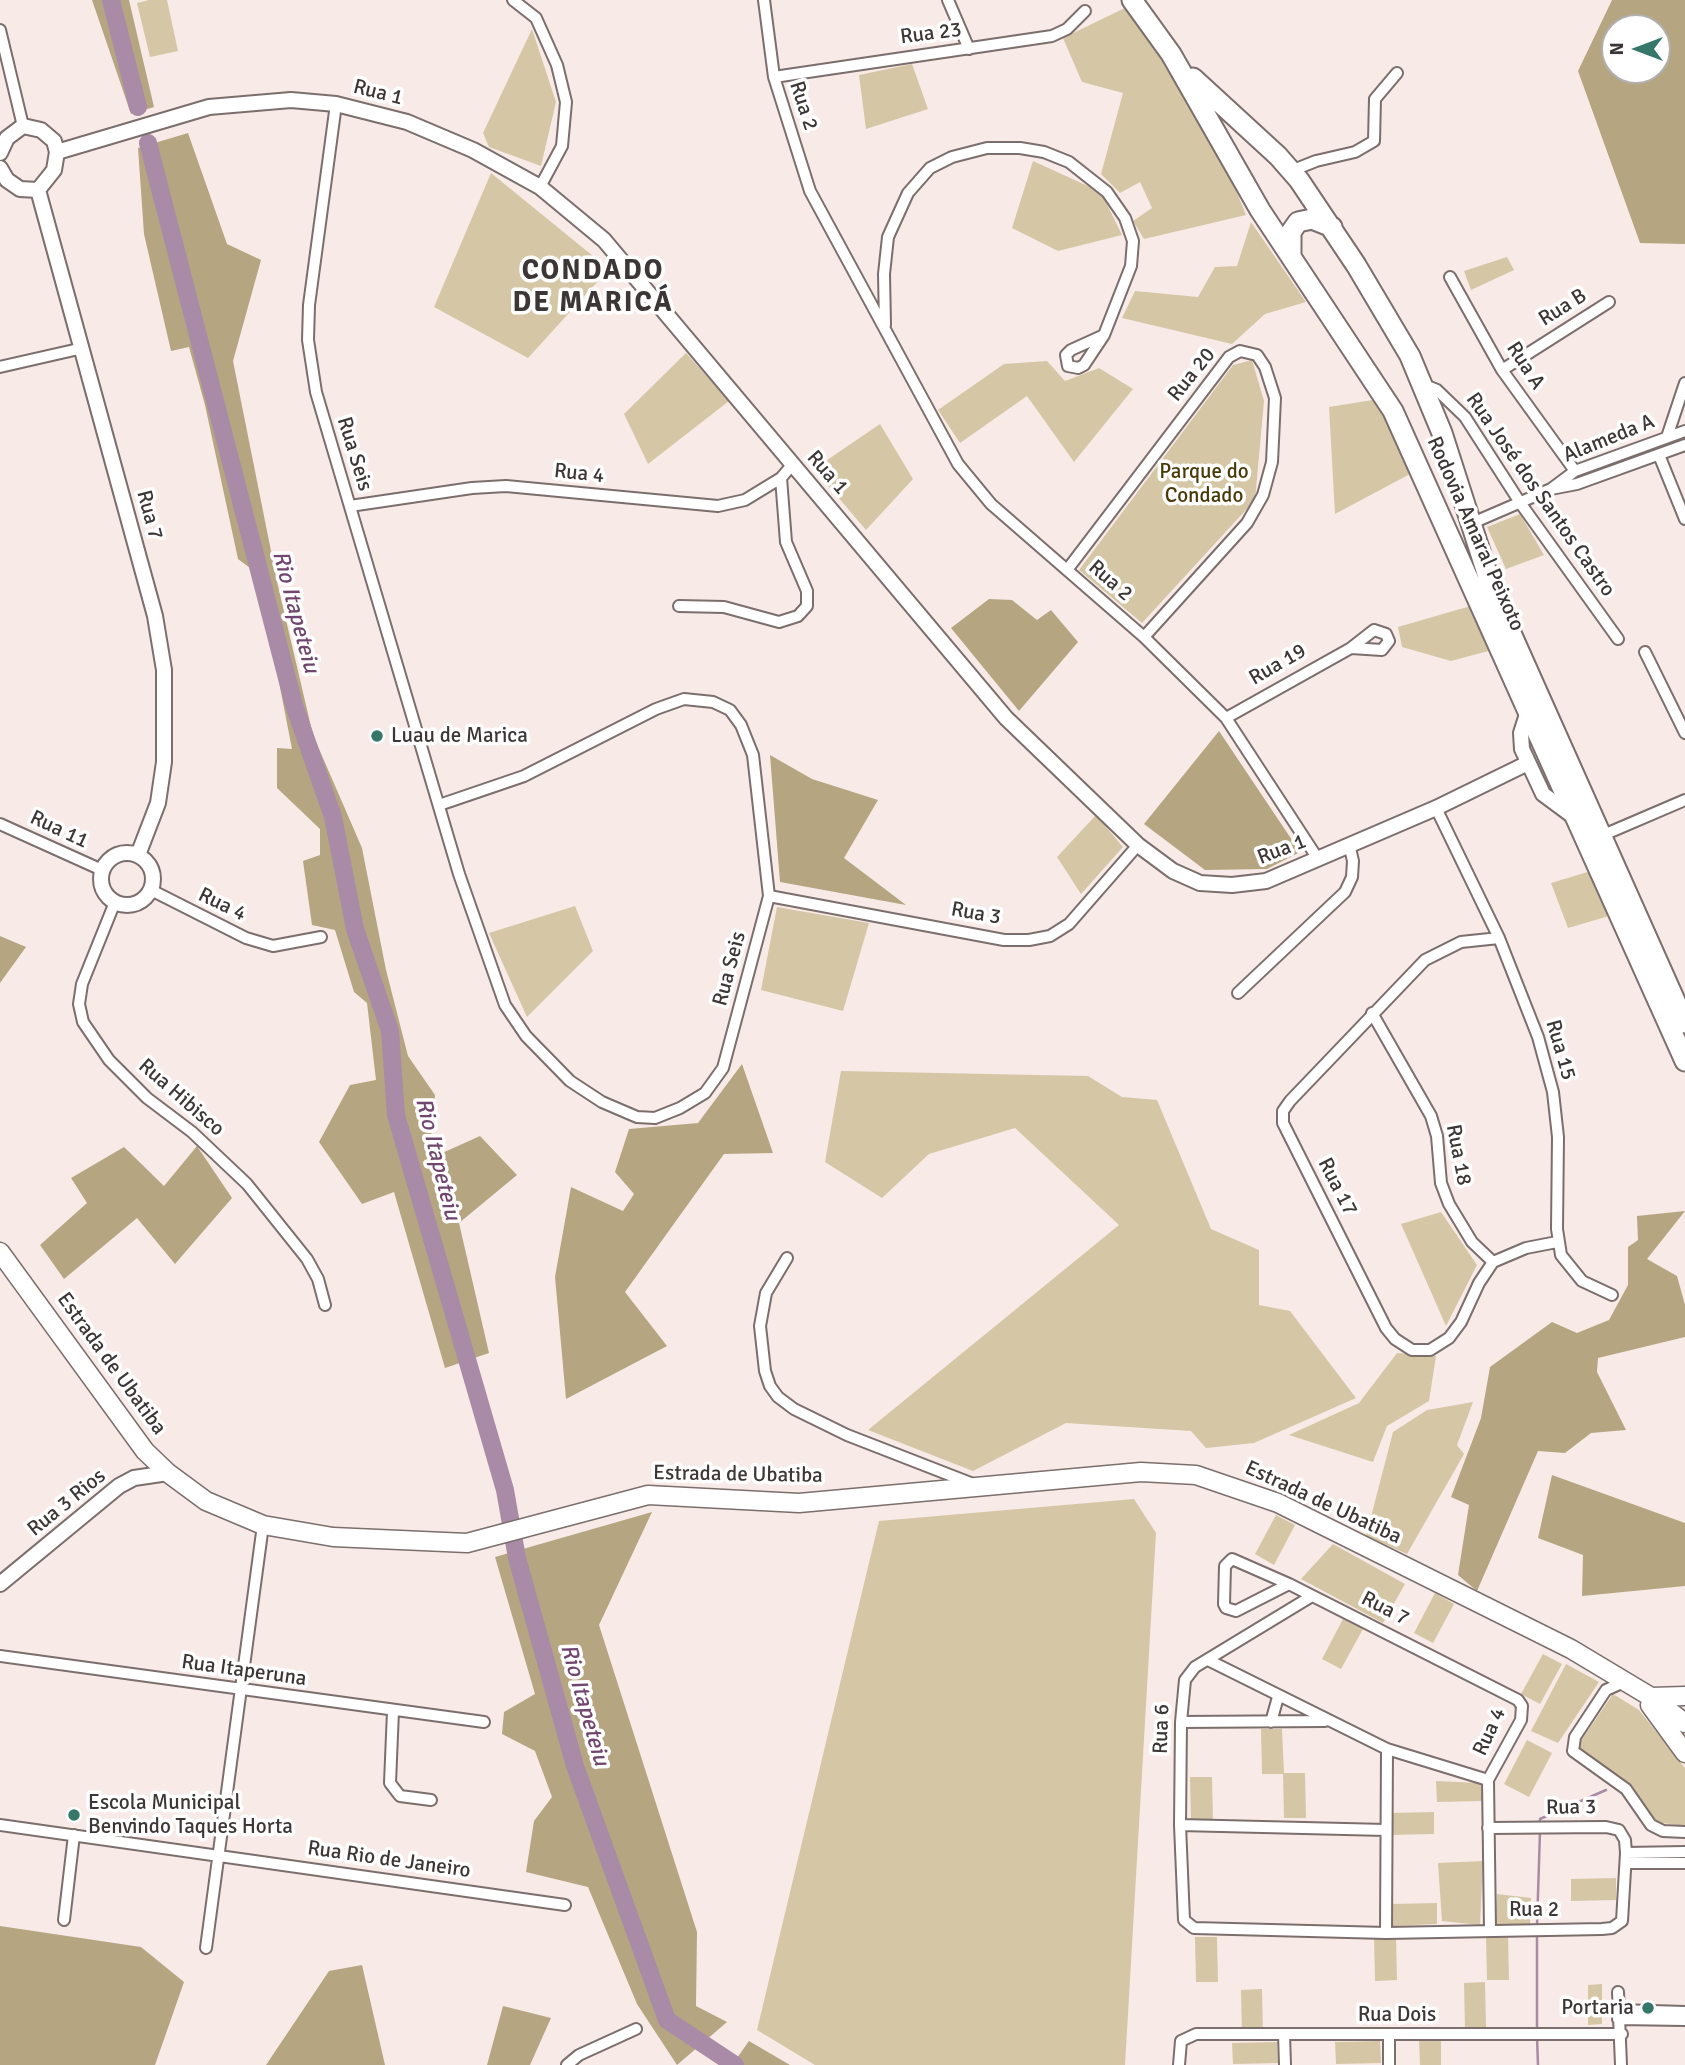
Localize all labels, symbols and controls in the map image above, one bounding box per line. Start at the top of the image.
north arrow [1601,14,1671,84]
street label: Rua 23 [899,18,963,50]
text: N [1605,42,1629,56]
street label: Rua 1 [351,75,405,111]
street label: Rua 2 [783,78,823,134]
district label: CONDADO DE MARICÁ [514,255,672,321]
street label: Rua B [1534,284,1592,332]
street label: Rua A [1500,337,1550,395]
street label: Rua 20 [1163,343,1221,407]
street label: Rua José dos Santos Castro [1460,388,1620,602]
street label: Alameda A [1560,409,1658,469]
street label: Rua Seis [331,414,377,494]
street label: Rodovia Amaral Peixoto [1421,433,1529,635]
street label: Rua 1 [801,446,853,500]
street label: Rua 4 [553,459,605,489]
park label: Parque do Condado [1159,459,1249,509]
street label: Rua 7 [130,487,168,543]
water label: Rio Itapeteiu [265,548,325,676]
street label: Rua 2 [1083,555,1137,607]
street label: Rua 19 [1245,639,1311,691]
place label: Luau de Marica [391,723,528,749]
marker: Luau de Marica [369,728,385,744]
street label: Rua 11 [26,806,92,854]
street label: Rua 1 [1254,829,1310,871]
street label: Rua 4 [194,883,250,927]
street label: Rua 3 [949,897,1003,931]
street label: Rua Seis [708,929,752,1009]
street label: Rua 15 [1539,1017,1581,1083]
street label: Rua Hibisco [133,1054,229,1142]
water label: Rio Itapeteiu [408,1095,466,1223]
street label: Rua 18 [1440,1122,1476,1188]
street label: Rua 17 [1312,1154,1362,1220]
street label: Estrada de Ubatiba [51,1288,171,1440]
street label: Estrada de Ubatiba [1241,1456,1405,1550]
street label: Estrada de Ubatiba [653,1461,823,1489]
street label: Rua 3 Rios [23,1464,111,1542]
street label: Rua 7 [1357,1586,1413,1632]
water label: Rio Itapeteiu [553,1641,615,1769]
street label: Rua Itaperuna [180,1650,308,1692]
street label: Rua 6 [1149,1703,1175,1755]
street label: Rua 4 [1468,1704,1512,1760]
place label: Escola Municipal Benvindo Taques Horta [88,1790,293,1840]
street label: Rua 3 [1546,1795,1596,1821]
marker: Escola Municipal Benvindo Taques Horta [66,1807,82,1823]
street label: Rua Rio de Janeiro [306,1836,472,1884]
street label: Rua 2 [1509,1897,1559,1923]
place label: Portaria [1561,1995,1634,2021]
marker: Portaria [1640,2000,1656,2016]
street label: Rua Dois [1358,2002,1436,2028]

